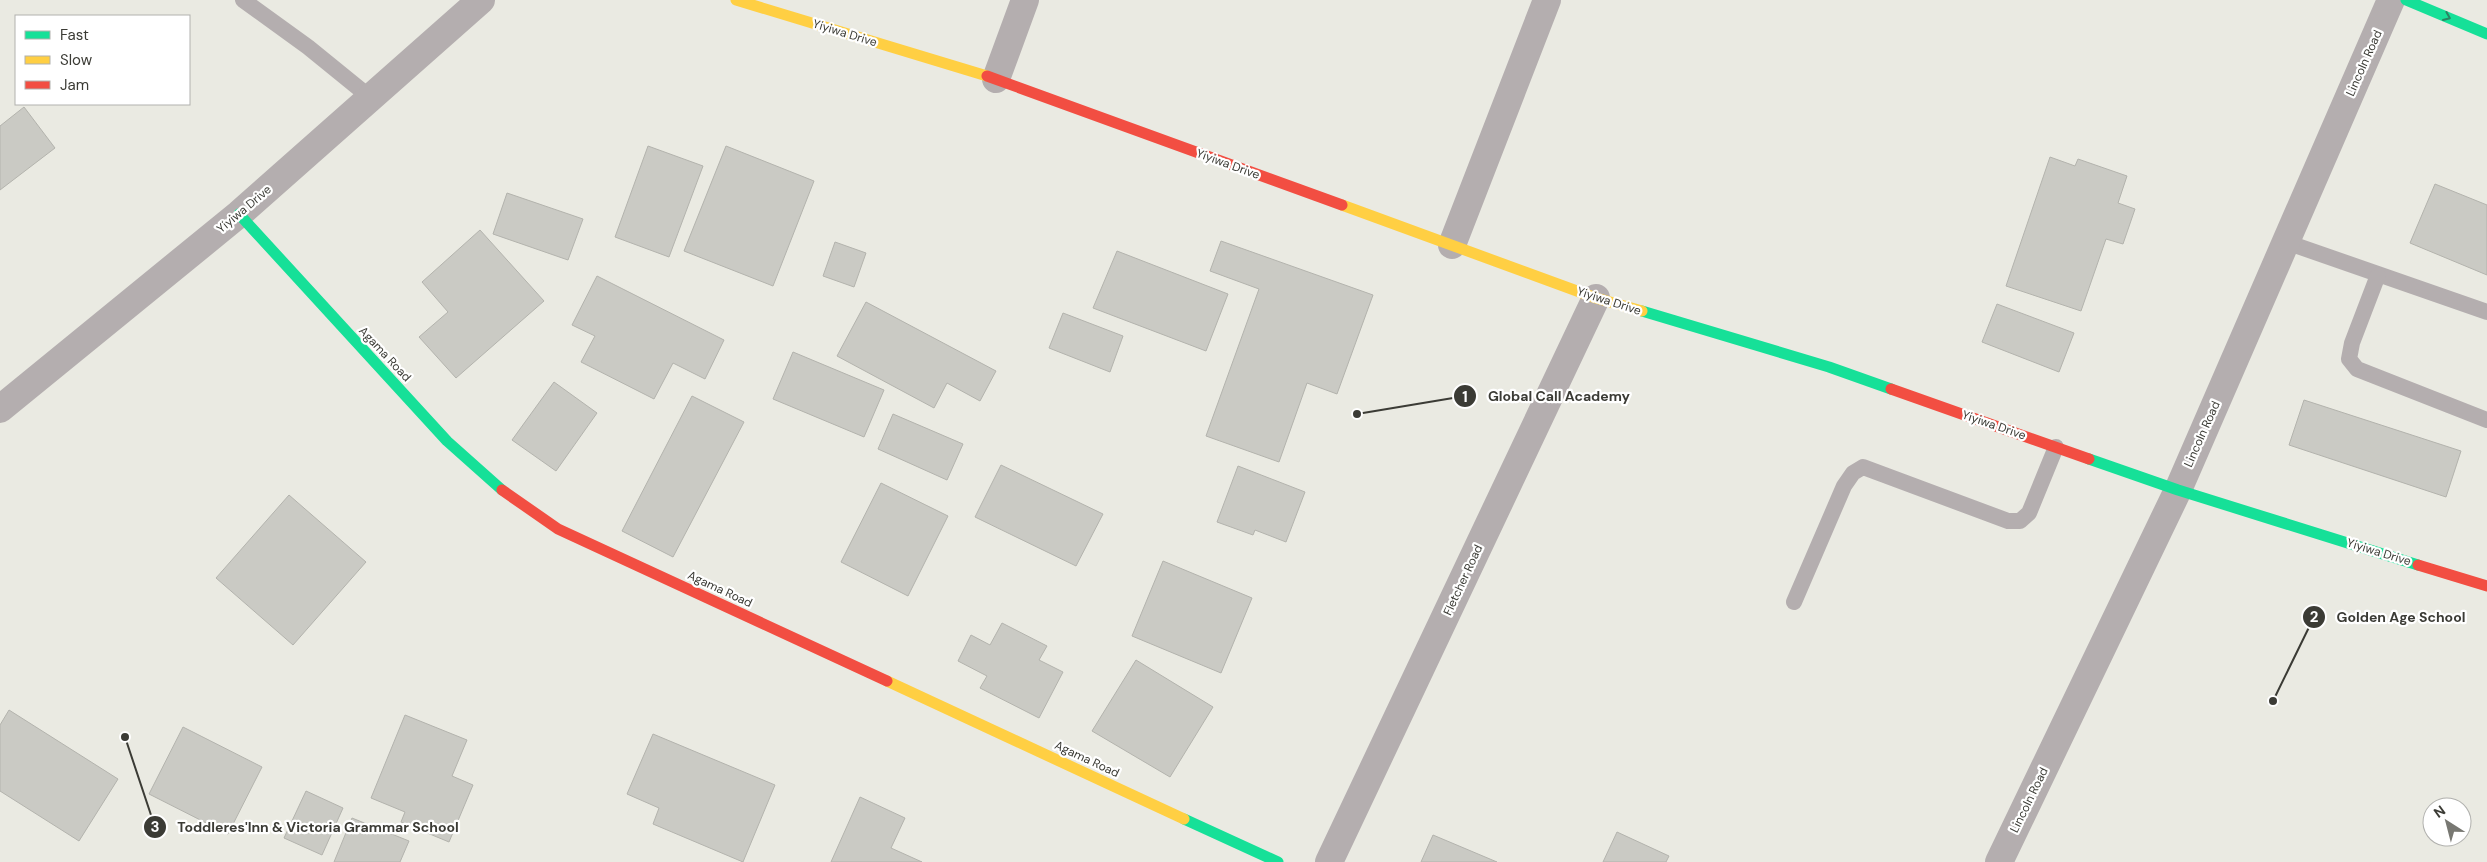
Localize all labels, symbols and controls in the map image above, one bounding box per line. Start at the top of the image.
one-way arrow [2442,11,2450,21]
legend [15,15,190,105]
street label: Yiyiwa Drive [811,16,879,50]
text: Fast [60,25,89,45]
street label: Lincoln Road [2342,27,2386,99]
text: Slow [60,50,93,70]
text: Jam [60,75,89,95]
street label: Yiyiwa Drive [1194,145,1262,183]
street label: Yiyiwa Drive [213,181,275,236]
street label: Yiyiwa Drive [1575,283,1643,319]
street label: Agama Road [355,323,415,385]
callout: Global Call Academy [1453,382,1640,411]
text: 1 [1462,387,1468,407]
text: Global Call Academy [1488,387,1631,405]
street label: Lincoln Road [2180,398,2224,470]
street label: Yiyiwa Drive [1960,407,2028,443]
street label: Yiyiwa Drive [2345,535,2413,569]
street label: Fletcher Road [1440,542,1486,618]
street label: Agama Road [685,567,755,611]
callout: Golden Age School [2301,603,2475,632]
text: 2 [2310,607,2319,627]
text: Golden Age School [2337,608,2465,626]
street label: Agama Road [1052,737,1122,781]
street label: Lincoln Road [2006,765,2052,835]
north arrow [2422,797,2472,847]
text: N [2430,801,2449,822]
callout: Toddleres'Inn & Victoria Grammar School [142,812,469,841]
text: 3 [150,817,160,837]
text: Toddleres'Inn & Victoria Grammar School [177,818,459,836]

